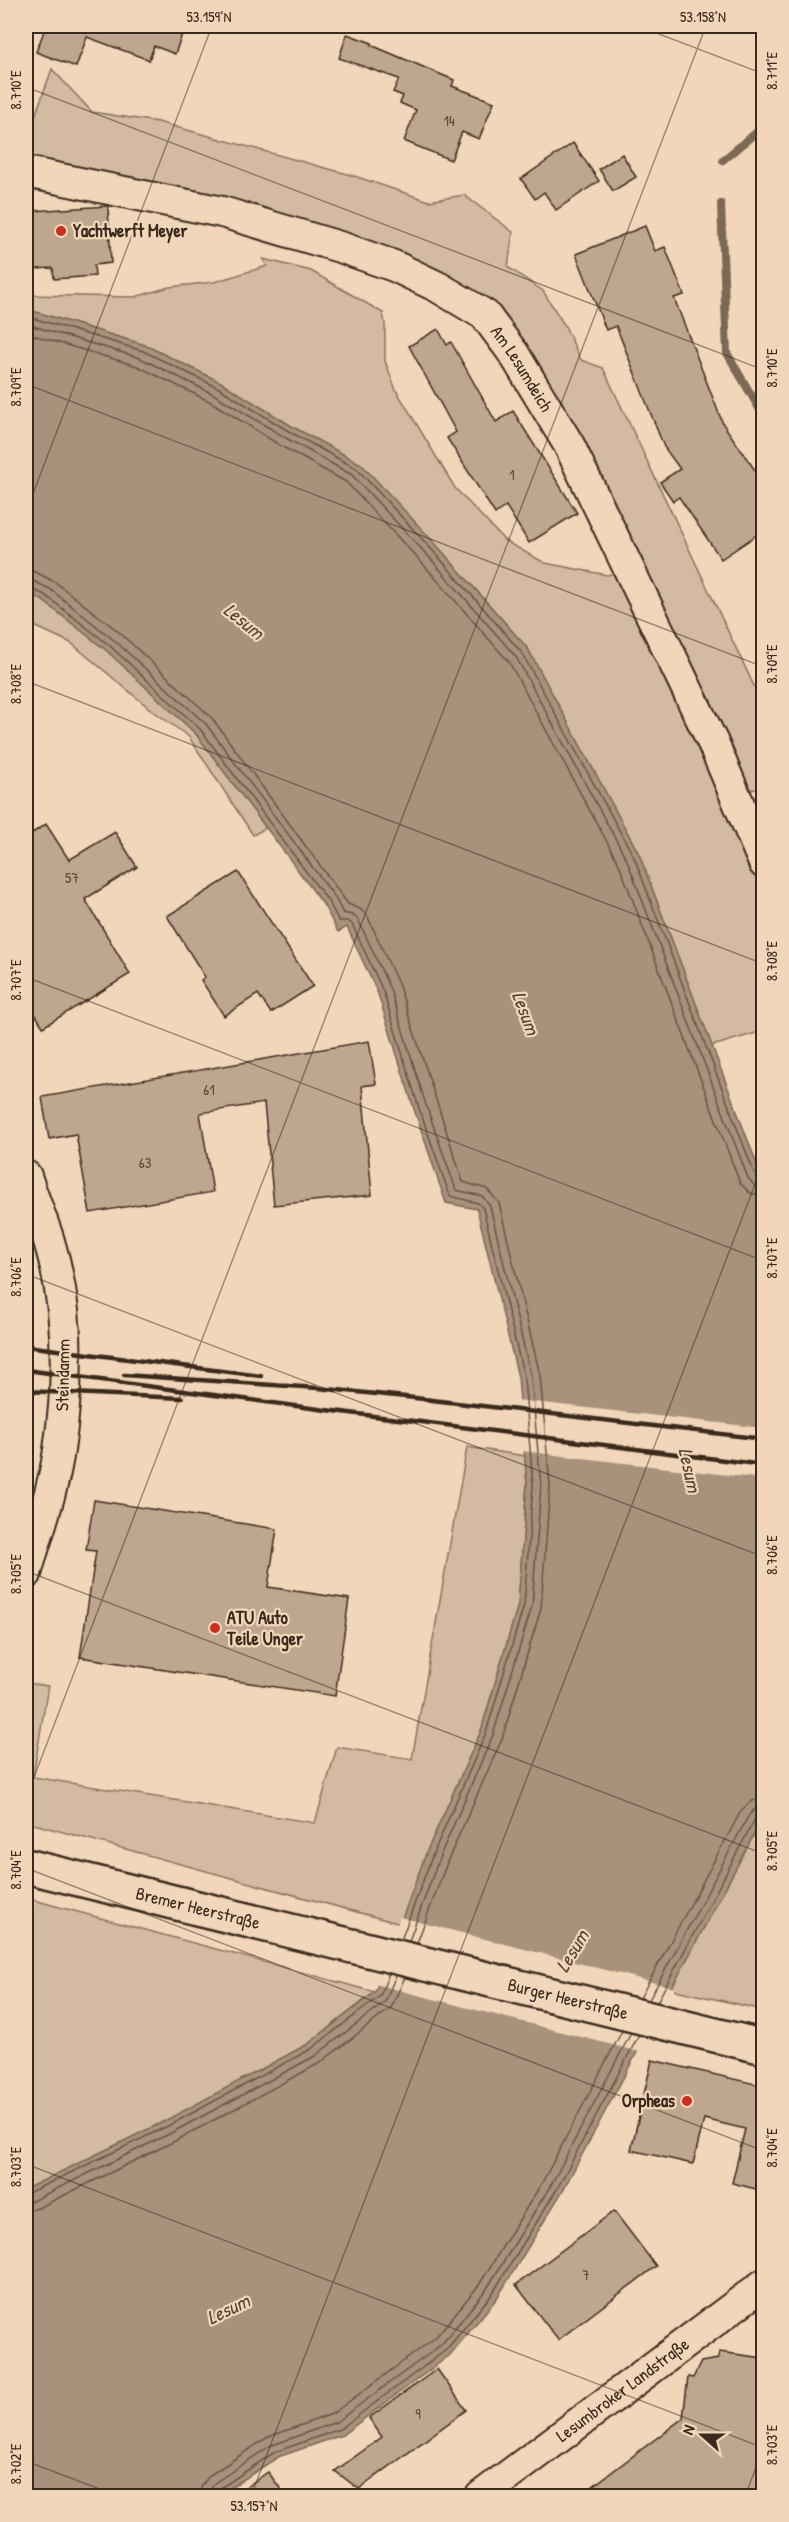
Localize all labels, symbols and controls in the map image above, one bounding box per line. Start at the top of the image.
text: 53.159°N [186,6,232,27]
text: 53.158°N [680,6,726,27]
text: 8.711°E [761,52,782,90]
text: 8.710°E [5,70,26,110]
house number: 14 [443,110,455,131]
place label: Yachtwerft Meyer [73,218,188,244]
marker: Yachtwerft Meyer [54,224,68,238]
street label: Am Lesumdeich [485,320,559,417]
text: 8.710°E [761,348,782,388]
text: 8.709°E [5,367,26,407]
house number: 1 [509,464,515,485]
water label: Lesum [218,596,271,646]
text: 8.709°E [761,644,782,684]
text: 8.708°E [5,663,26,704]
house number: 57 [65,867,79,888]
text: 8.708°E [761,940,782,981]
text: 8.707°E [5,959,26,1001]
water label: Lesum [506,987,547,1040]
house number: 61 [203,1079,215,1100]
house number: 63 [139,1152,152,1173]
text: 8.707°E [761,1237,782,1279]
text: 8.706°E [5,1257,26,1297]
street label: Steindamm [49,1339,76,1411]
water label: Lesum [673,1445,709,1496]
text: 8.706°E [761,1535,782,1575]
text: 8.705°E [5,1553,26,1594]
place label: ATU Auto Teile Unger [226,1605,303,1652]
marker: ATU Auto Teile Unger [208,1621,222,1635]
text: 8.705°E [761,1830,782,1871]
text: 8.704°E [5,1850,26,1890]
street label: Bremer Heerstraße [133,1880,263,1935]
water label: Lesum [548,1923,595,1977]
street label: Burger Heerstraße [505,1972,631,2025]
place label: Orpheas [622,2088,675,2114]
marker: Orpheas [680,2094,694,2108]
text: 8.704°E [761,2128,782,2168]
text: 8.703°E [5,2146,26,2187]
house number: 7 [582,2264,590,2285]
water label: Lesum [202,2286,255,2330]
street label: Lesumbroker Landstraße [551,2331,694,2448]
house number: 9 [415,2403,421,2424]
north arrow [672,2405,732,2465]
text: N [676,2421,700,2438]
text: 8.703°E [761,2424,782,2465]
text: 8.702°E [5,2443,26,2484]
text: 53.157°N [231,2495,277,2516]

